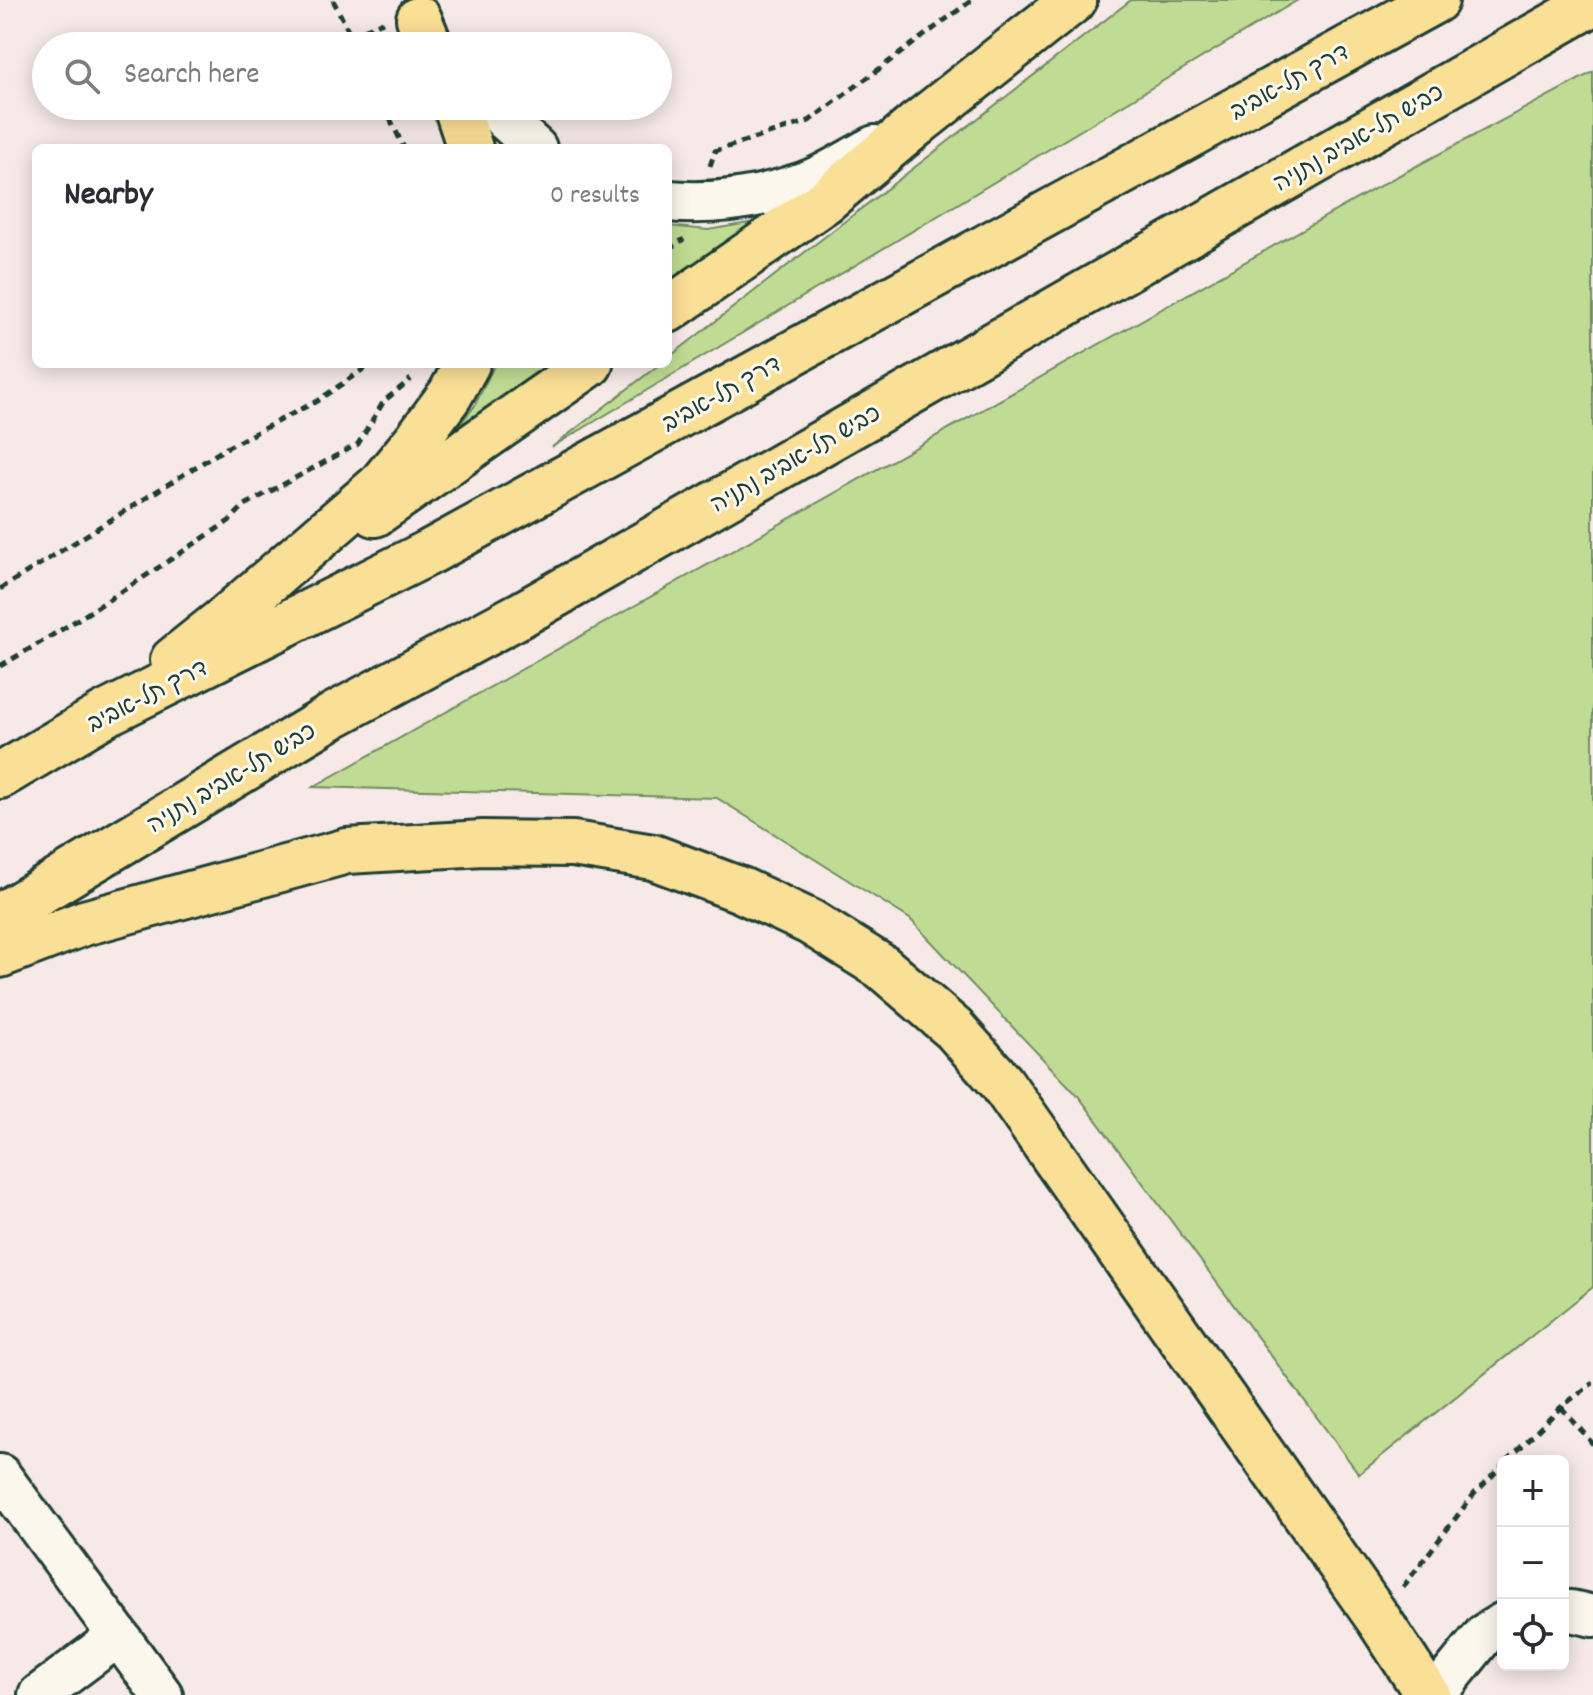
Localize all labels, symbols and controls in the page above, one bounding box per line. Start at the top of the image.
search box [32,32,672,120]
street label: דרך תל-אביב [1225,37,1356,130]
icon: search [60,54,104,98]
text: Search here [124,55,260,98]
street label: כביש תל-אביב נתניה [1268,77,1451,202]
text: Nearby [64,172,153,221]
text: 0 results [550,178,640,215]
street label: דרך תל-אביב [657,349,788,442]
street label: כביש תל-אביב נתניה [705,398,888,523]
street label: דרך תל-אביב [82,653,215,743]
street label: כביש תל-אביב נתניה [142,716,323,843]
map controls [1497,1455,1569,1671]
button: + [1497,1455,1569,1527]
button: − [1497,1527,1569,1599]
button: locate [1497,1599,1569,1671]

